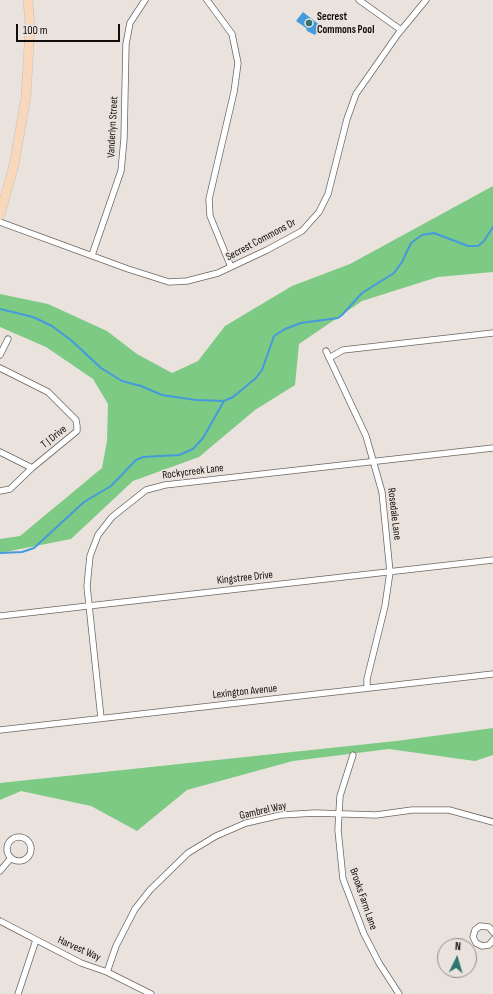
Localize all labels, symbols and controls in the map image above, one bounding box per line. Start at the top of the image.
place label: Secrest Commons Pool [317,10,374,36]
scale bar [18,16,122,42]
marker: Secrest Commons Pool [304,18,314,28]
text: 100 m [23,23,48,38]
street label: Vanderlyn Street [105,96,121,158]
street label: Secrest Commons Dr [224,216,298,264]
street label: T J Drive [38,423,70,451]
street label: Rockycreek Lane [162,462,224,482]
street label: Rosedale Lane [384,487,404,541]
street label: Kingstree Drive [216,568,274,588]
street label: Lexington Avenue [212,682,278,702]
street label: Gambrel Way [238,799,288,823]
street label: Brooks Farm Lane [346,866,380,932]
street label: Harvest Way [55,934,103,964]
north arrow [437,938,477,978]
text: N [455,940,461,953]

